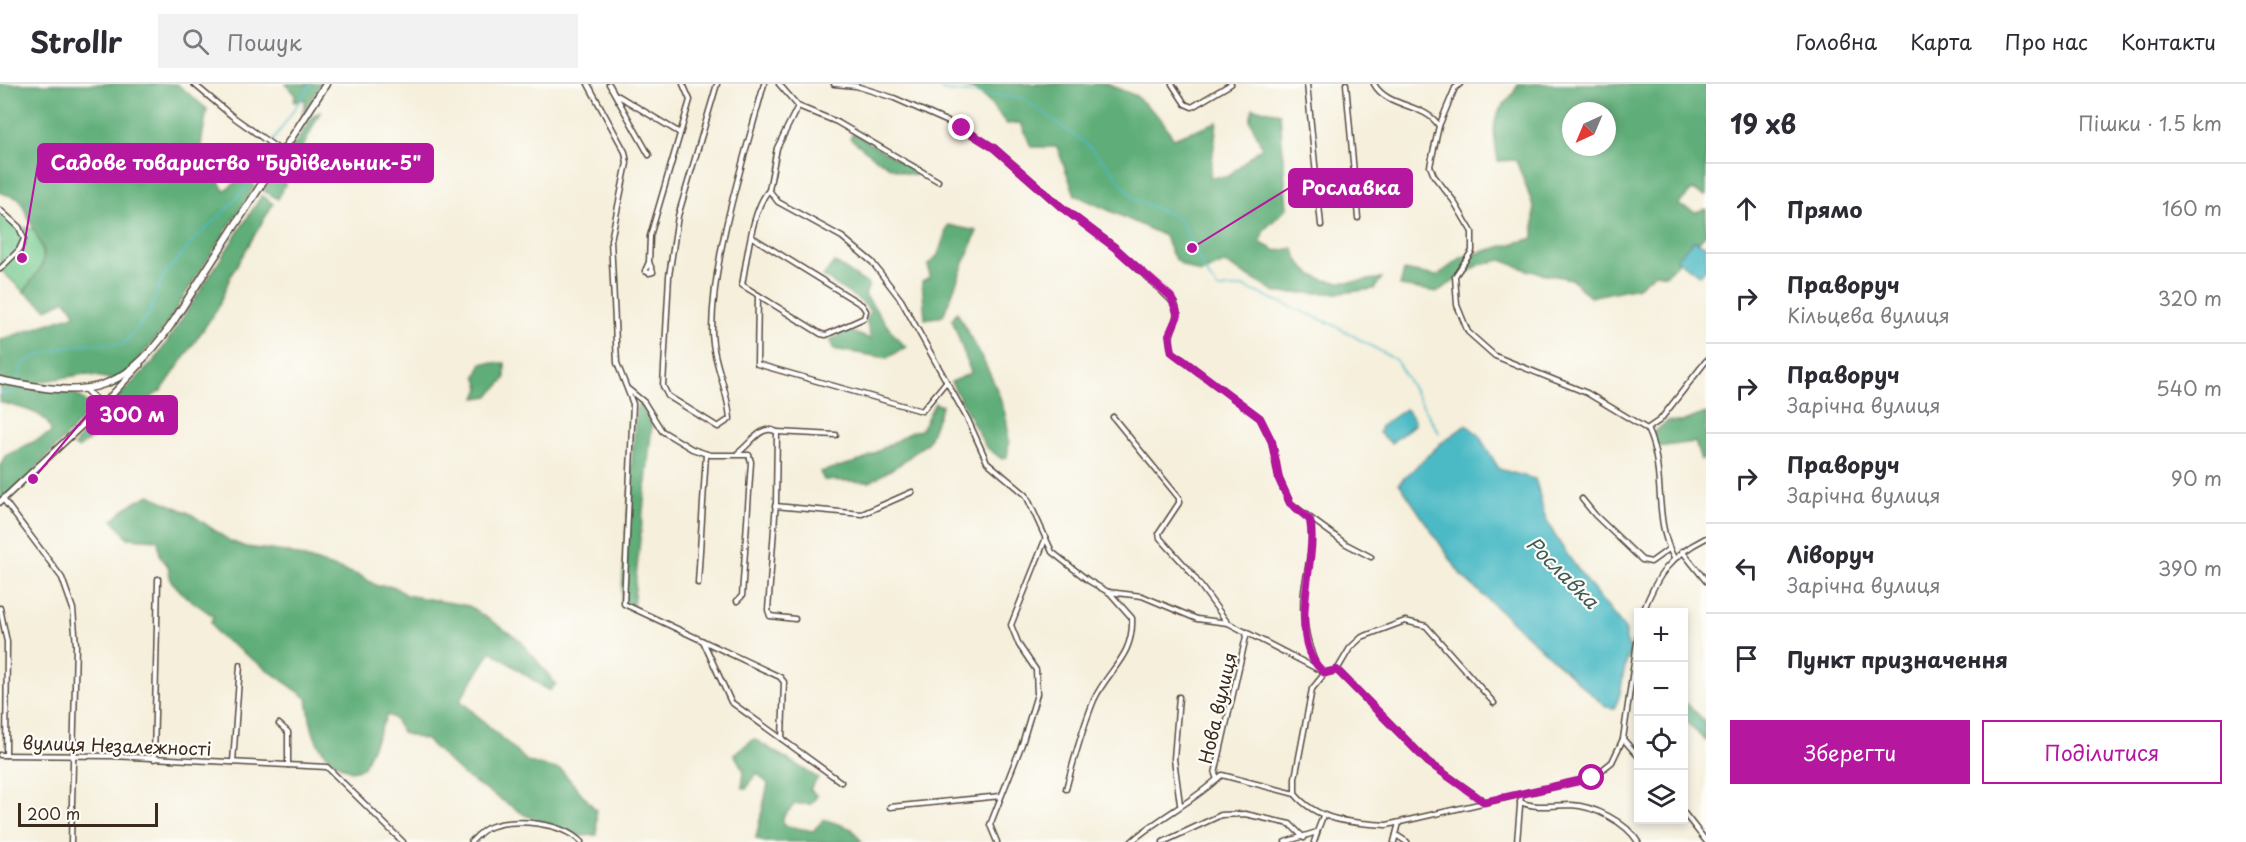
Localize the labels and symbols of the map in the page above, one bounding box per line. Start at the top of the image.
north arrow [1562,102,1616,156]
route end [948,114,974,140]
callout: Садове товариство "Будівельник-5" [38,144,433,182]
text: Садове товариство "Будівельник-5" [51,147,421,177]
callout: Рославка [1289,169,1412,207]
text: Рославка [1301,172,1401,202]
callout: 300 м [87,396,177,434]
text: 300 м [99,399,165,429]
water label: Рославка [1520,529,1606,615]
street label: Нова вулиця [1191,650,1243,766]
street label: вулиця Незалежності [22,728,212,762]
route start [1578,764,1604,790]
scale bar [18,800,158,828]

